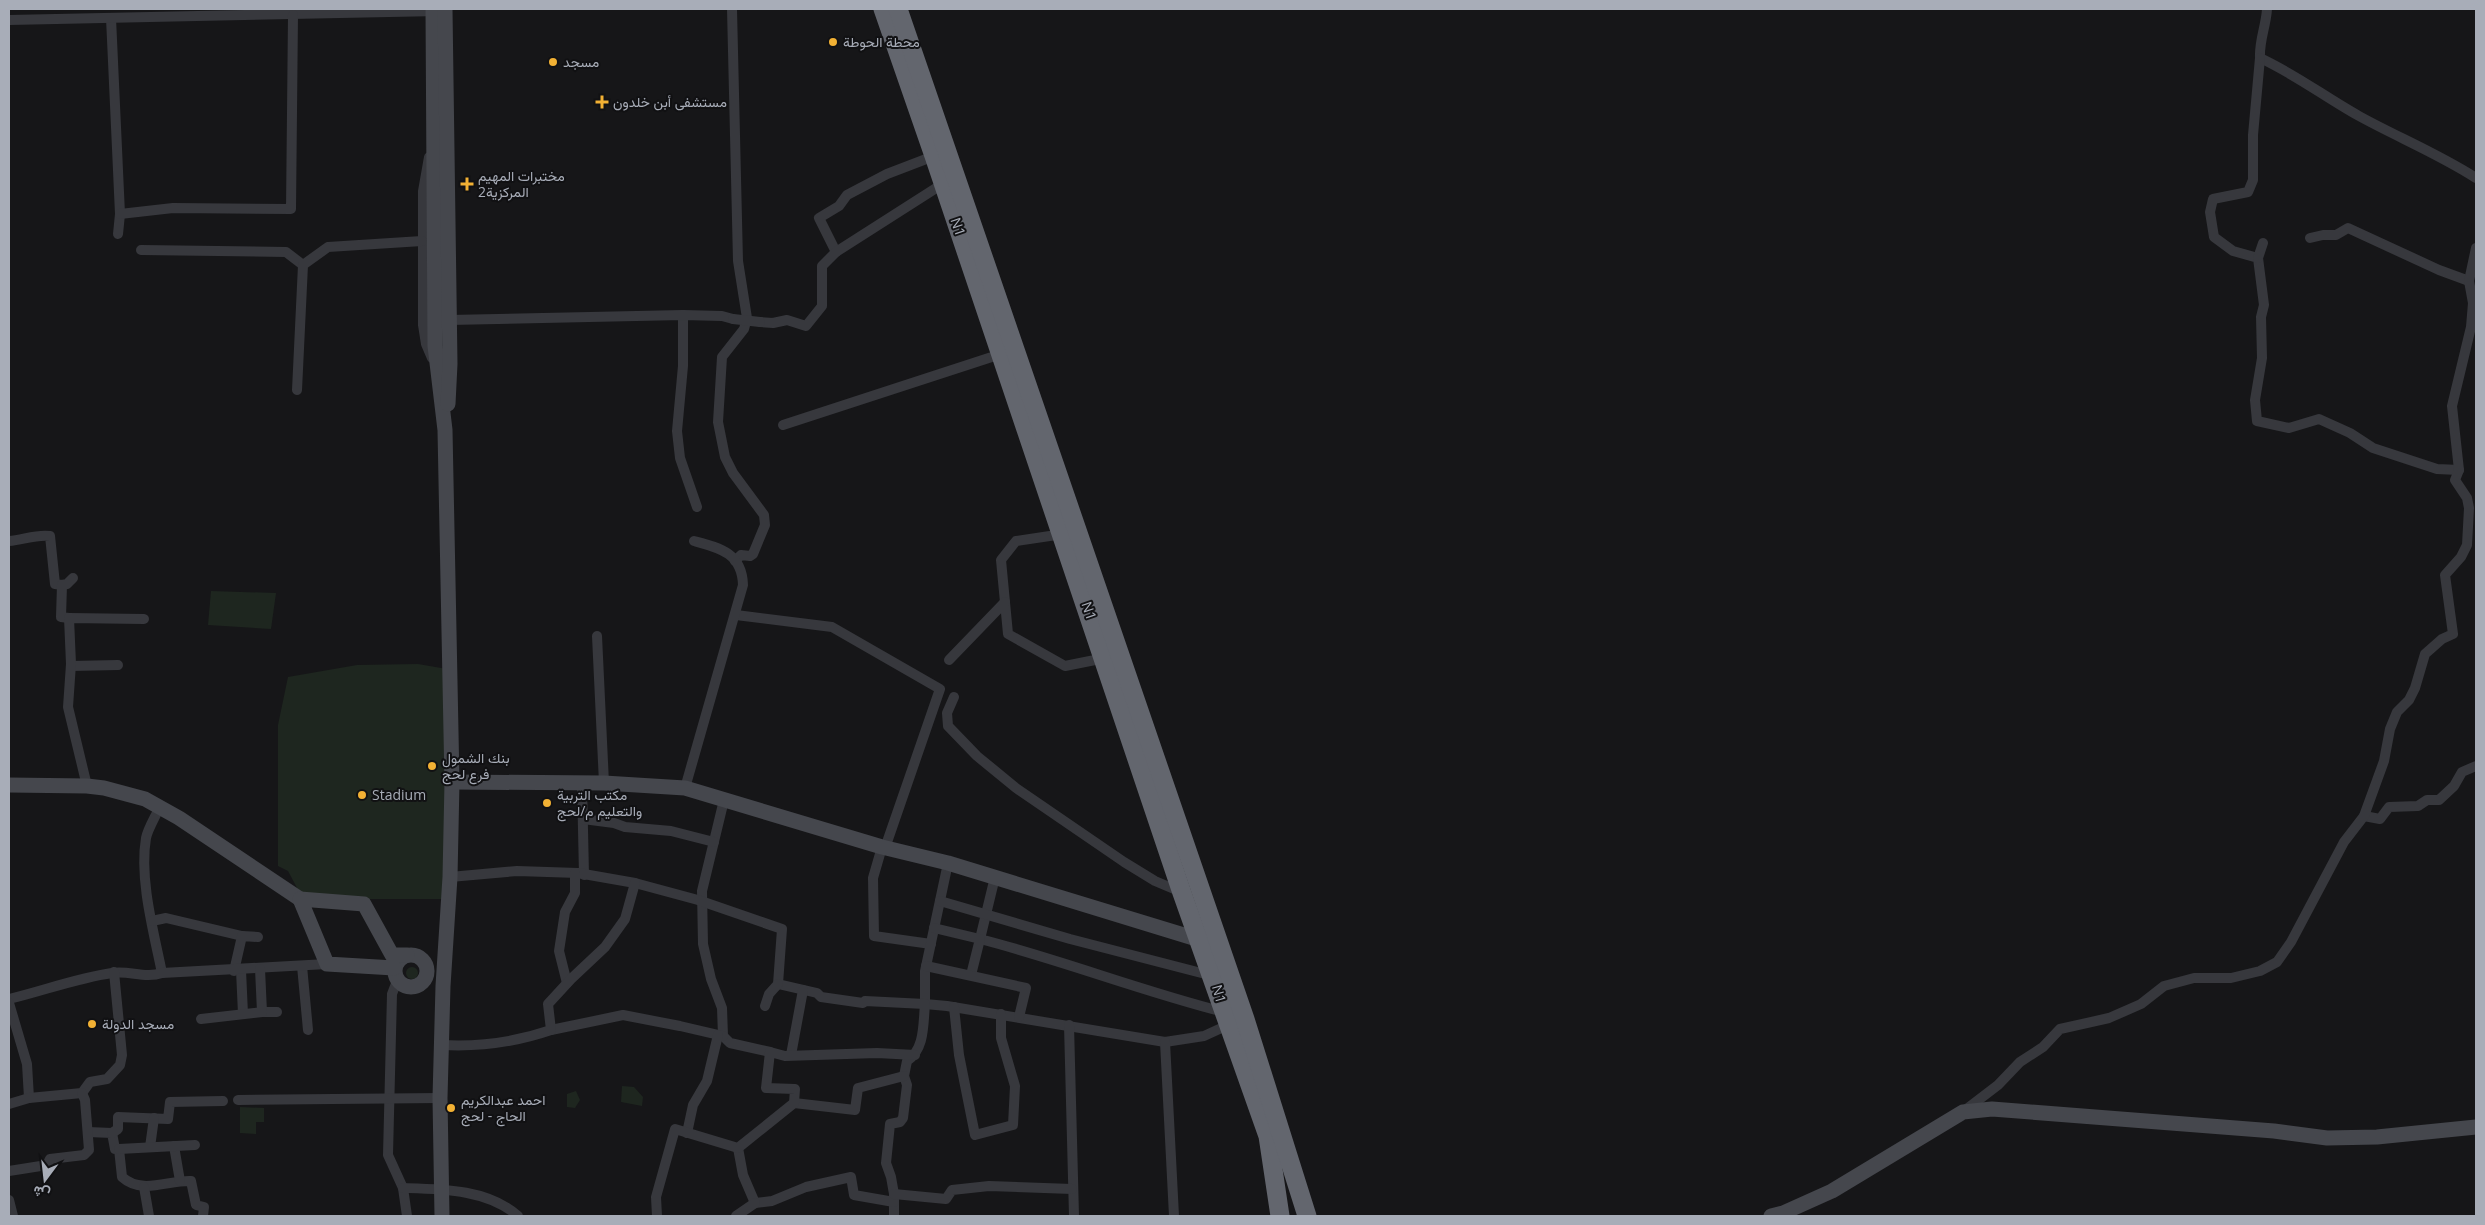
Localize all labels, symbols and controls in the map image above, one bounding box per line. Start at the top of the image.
place label: محطة الحوطة [843,32,920,51]
marker: محطة الحوطة [827,36,839,48]
place label: مسجد [563,52,599,71]
marker: مسجد [547,56,559,68]
place label: مستشفى أبن خلدون [613,92,727,111]
marker: مستشفى أبن خلدون [595,95,609,109]
place label: مختبرات المهيم المركزية2 [478,166,565,201]
marker: مختبرات المهيم المركزية2 [460,177,474,191]
street label: N1 [946,215,970,239]
street label: N1 [1077,599,1101,623]
place label: بنك الشمول فرع لحج [442,748,510,785]
marker: بنك الشمول فرع لحج [426,760,438,772]
place label: Stadium [372,785,426,804]
place label: مكتب التربية والتعليم م/لحج [557,785,642,822]
marker: Stadium [356,789,368,801]
marker: مكتب التربية والتعليم م/لحج [541,797,553,809]
street label: N1 [1208,982,1231,1005]
place label: مسجد الدولة [102,1014,174,1033]
marker: مسجد الدولة [86,1018,98,1030]
place label: احمد عبدالكريم الحاج - لحج [461,1090,545,1127]
marker: احمد عبدالكريم الحاج - لحج [445,1102,457,1114]
north arrow [20,1155,70,1205]
text: ش [31,1182,52,1204]

